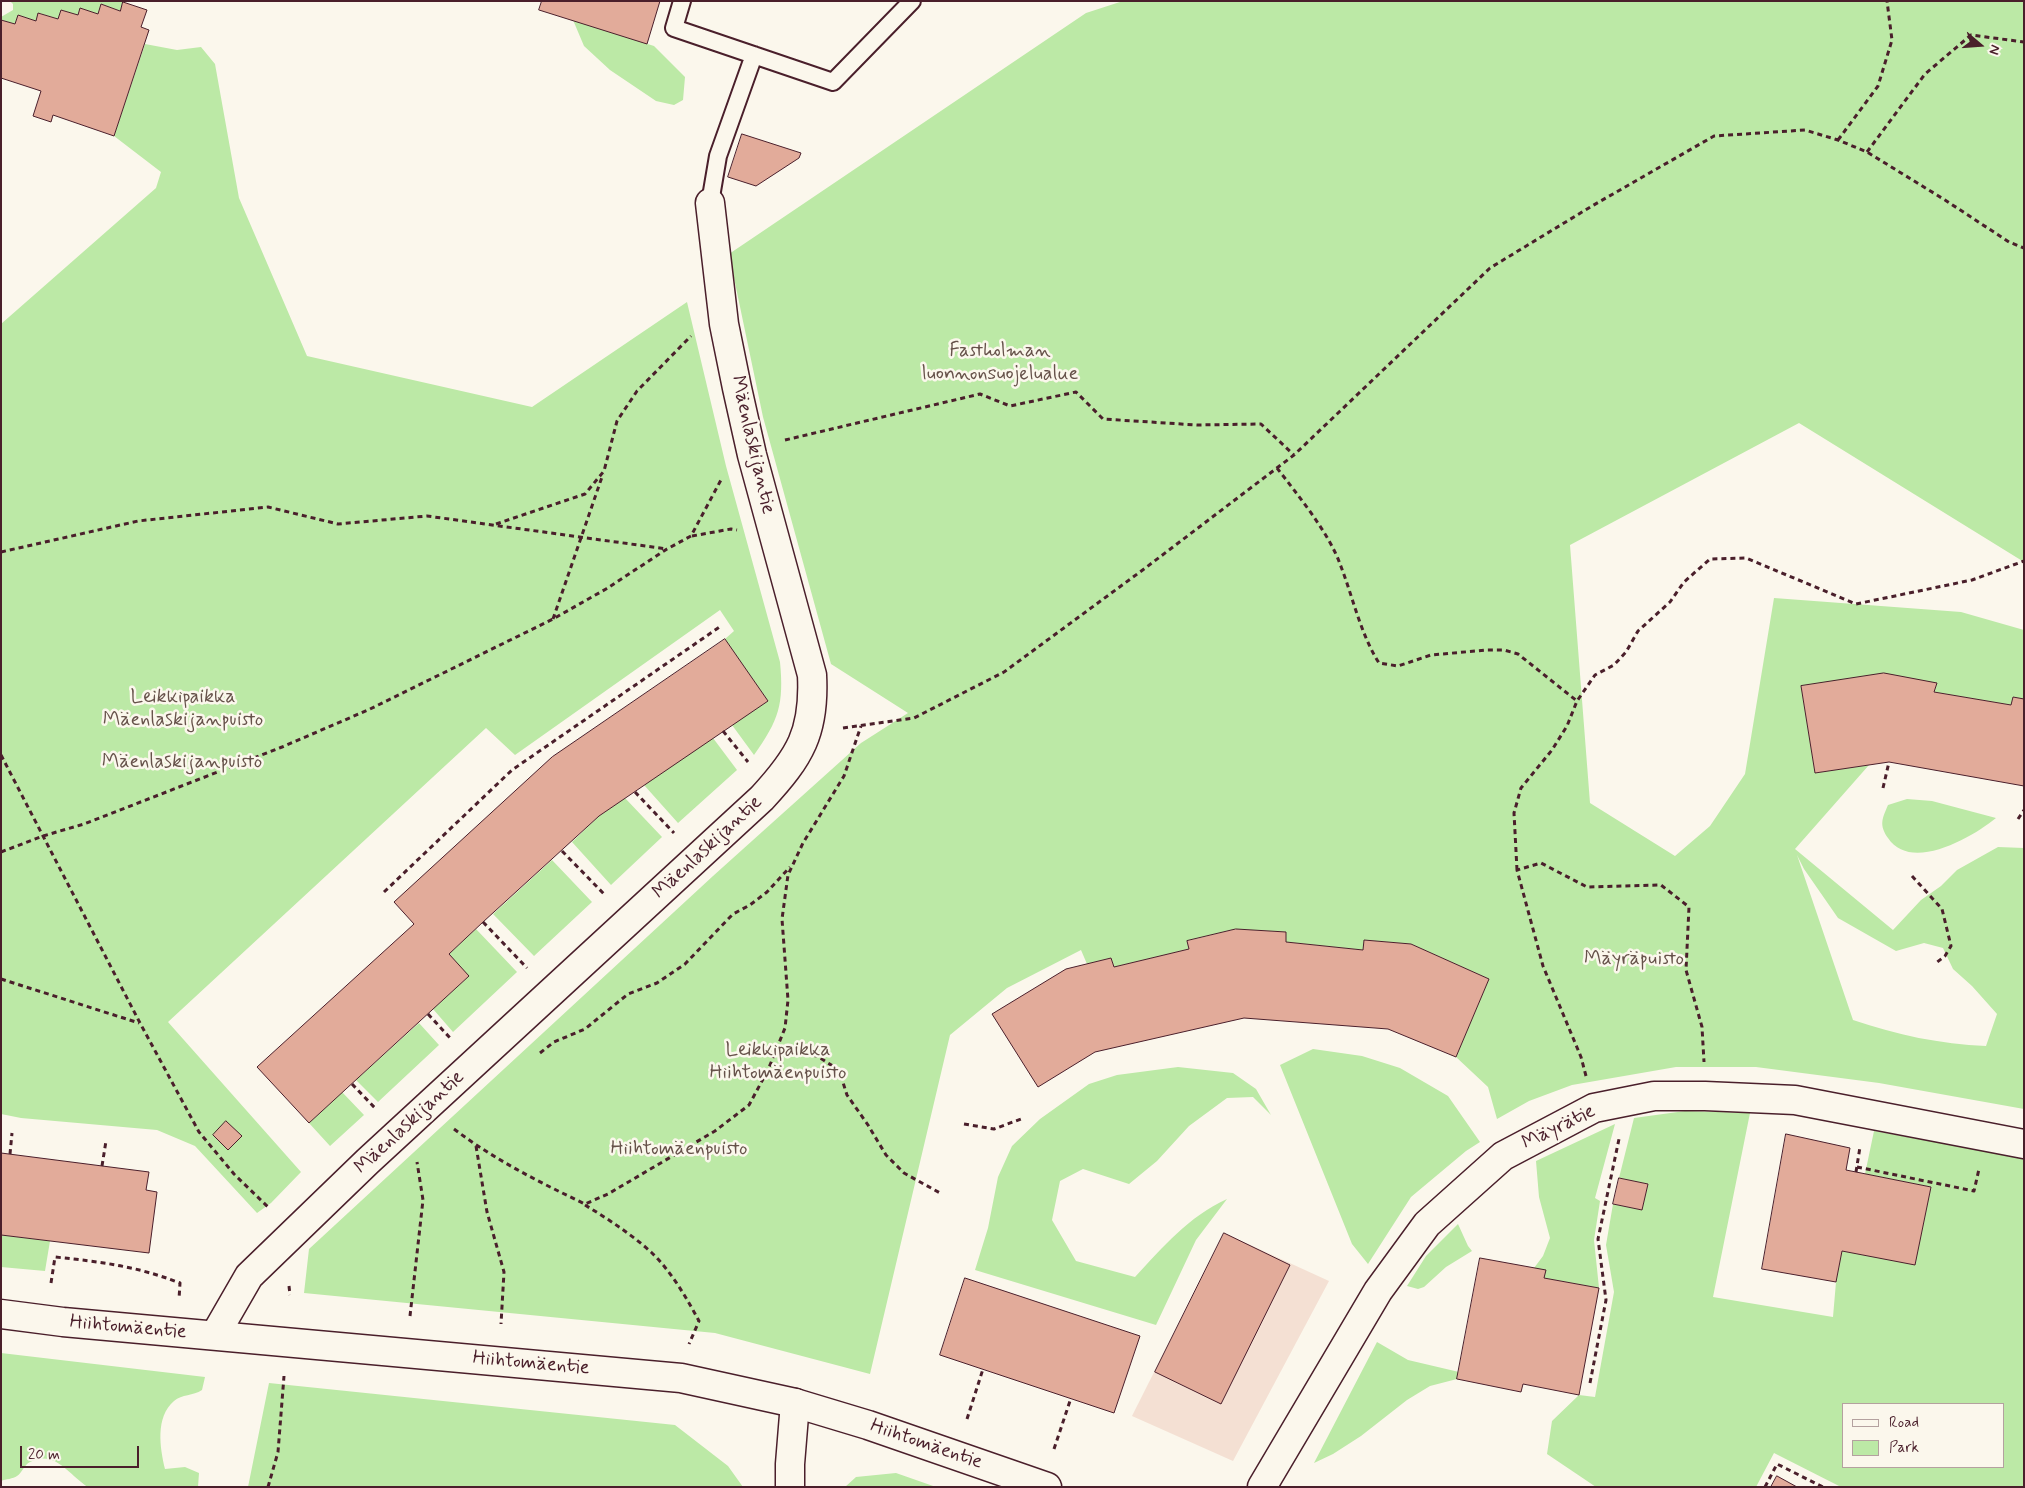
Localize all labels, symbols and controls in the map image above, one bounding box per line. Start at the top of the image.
north arrow [1955,20,2005,70]
text: N [1984,42,2004,57]
park label: Fastholman luonnonsuojelualue [922,340,1078,387]
street label: Mäenlaskijantie [724,373,780,517]
park label: Leikkipaikka Mäenlaskijanpuisto [103,686,263,733]
park label: Mäenlaskijanpuisto [102,751,262,775]
street label: Mäenlaskijantie [648,791,768,905]
park label: Mäyräpuisto [1584,948,1684,972]
park label: Leikkipaikka Hiihtomäenpuisto [710,1039,846,1086]
street label: Mäenlaskijantie [350,1066,470,1180]
street label: Mäyrätie [1518,1100,1600,1156]
park label: Hiihtomäenpuisto [611,1138,747,1162]
street label: Hiihtomäentie [69,1311,187,1345]
street label: Hiihtomäentie [472,1347,590,1381]
legend [1842,1403,2005,1468]
text: Road [1889,1413,1919,1433]
street label: Hiihtomäentie [867,1415,985,1475]
scale bar [22,1436,141,1468]
text: Park [1889,1438,1919,1458]
text: 20 m [28,1445,60,1465]

